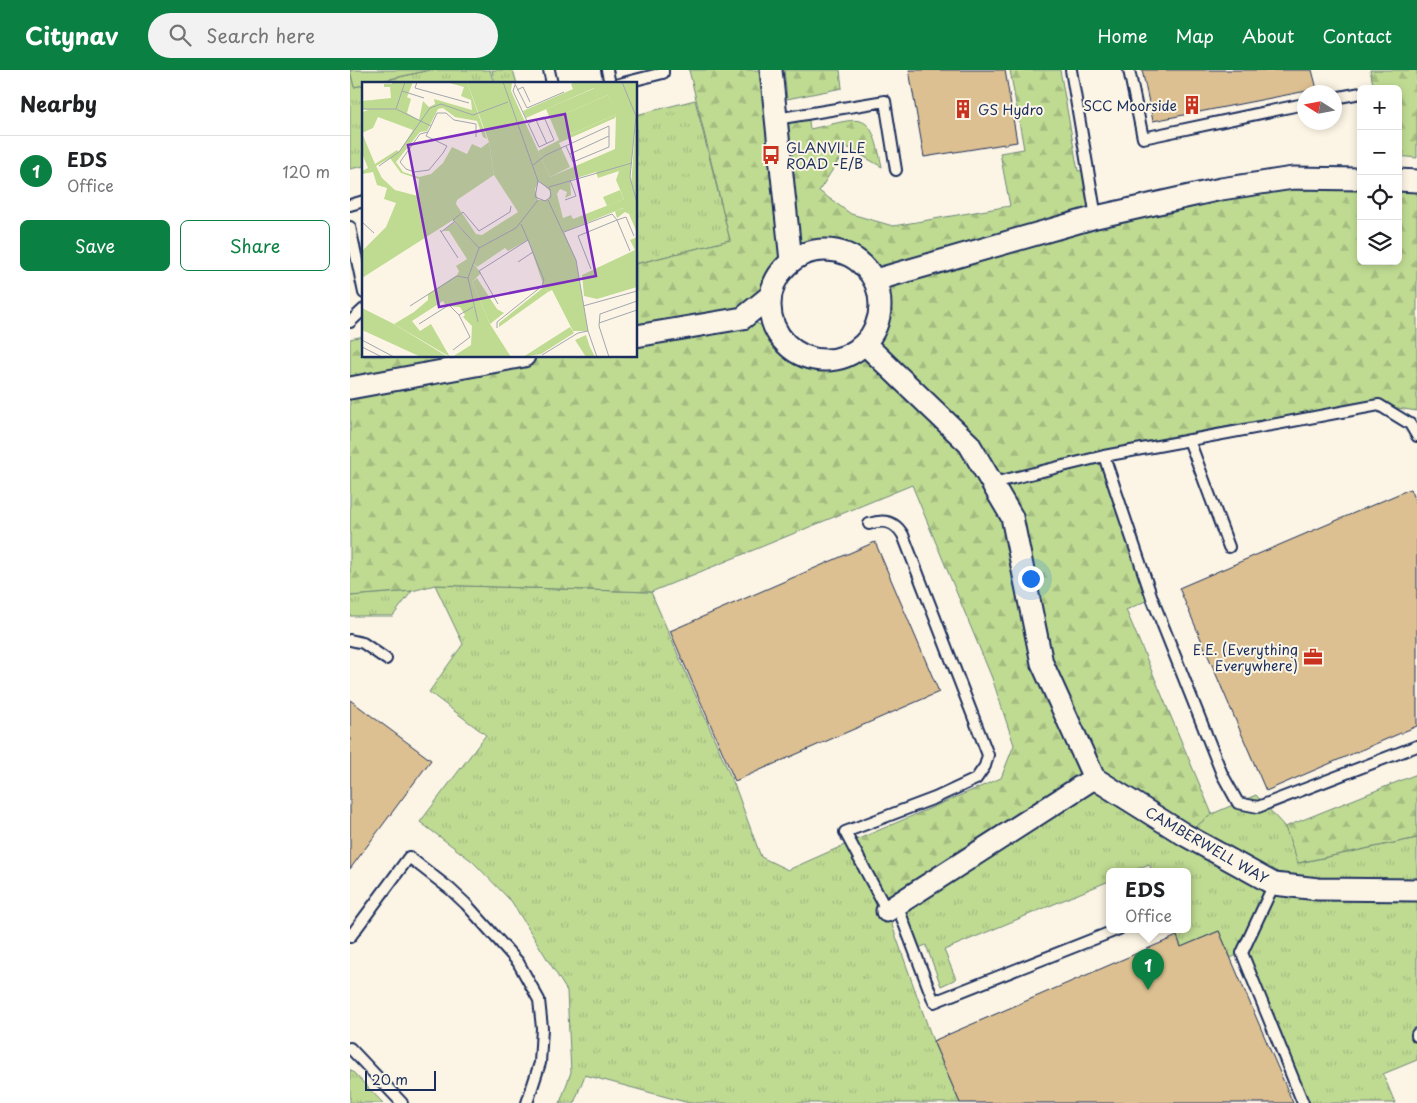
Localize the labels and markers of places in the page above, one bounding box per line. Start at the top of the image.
building icon: SCC Moorside [1181,94,1203,116]
place label: SCC Moorside [1083,95,1177,116]
building icon: GS Hydro [952,98,974,120]
place label: GS Hydro [978,99,1044,120]
place label: GLANVILLE ROAD -E/B [786,137,866,174]
bus stop icon: GLANVILLE ROAD -E/B [760,144,782,166]
place label: E.E. (Everything Everywhere) [1193,639,1298,676]
office icon: E.E. (Everything Everywhere) [1302,646,1324,668]
pin: 1 [1132,949,1164,990]

